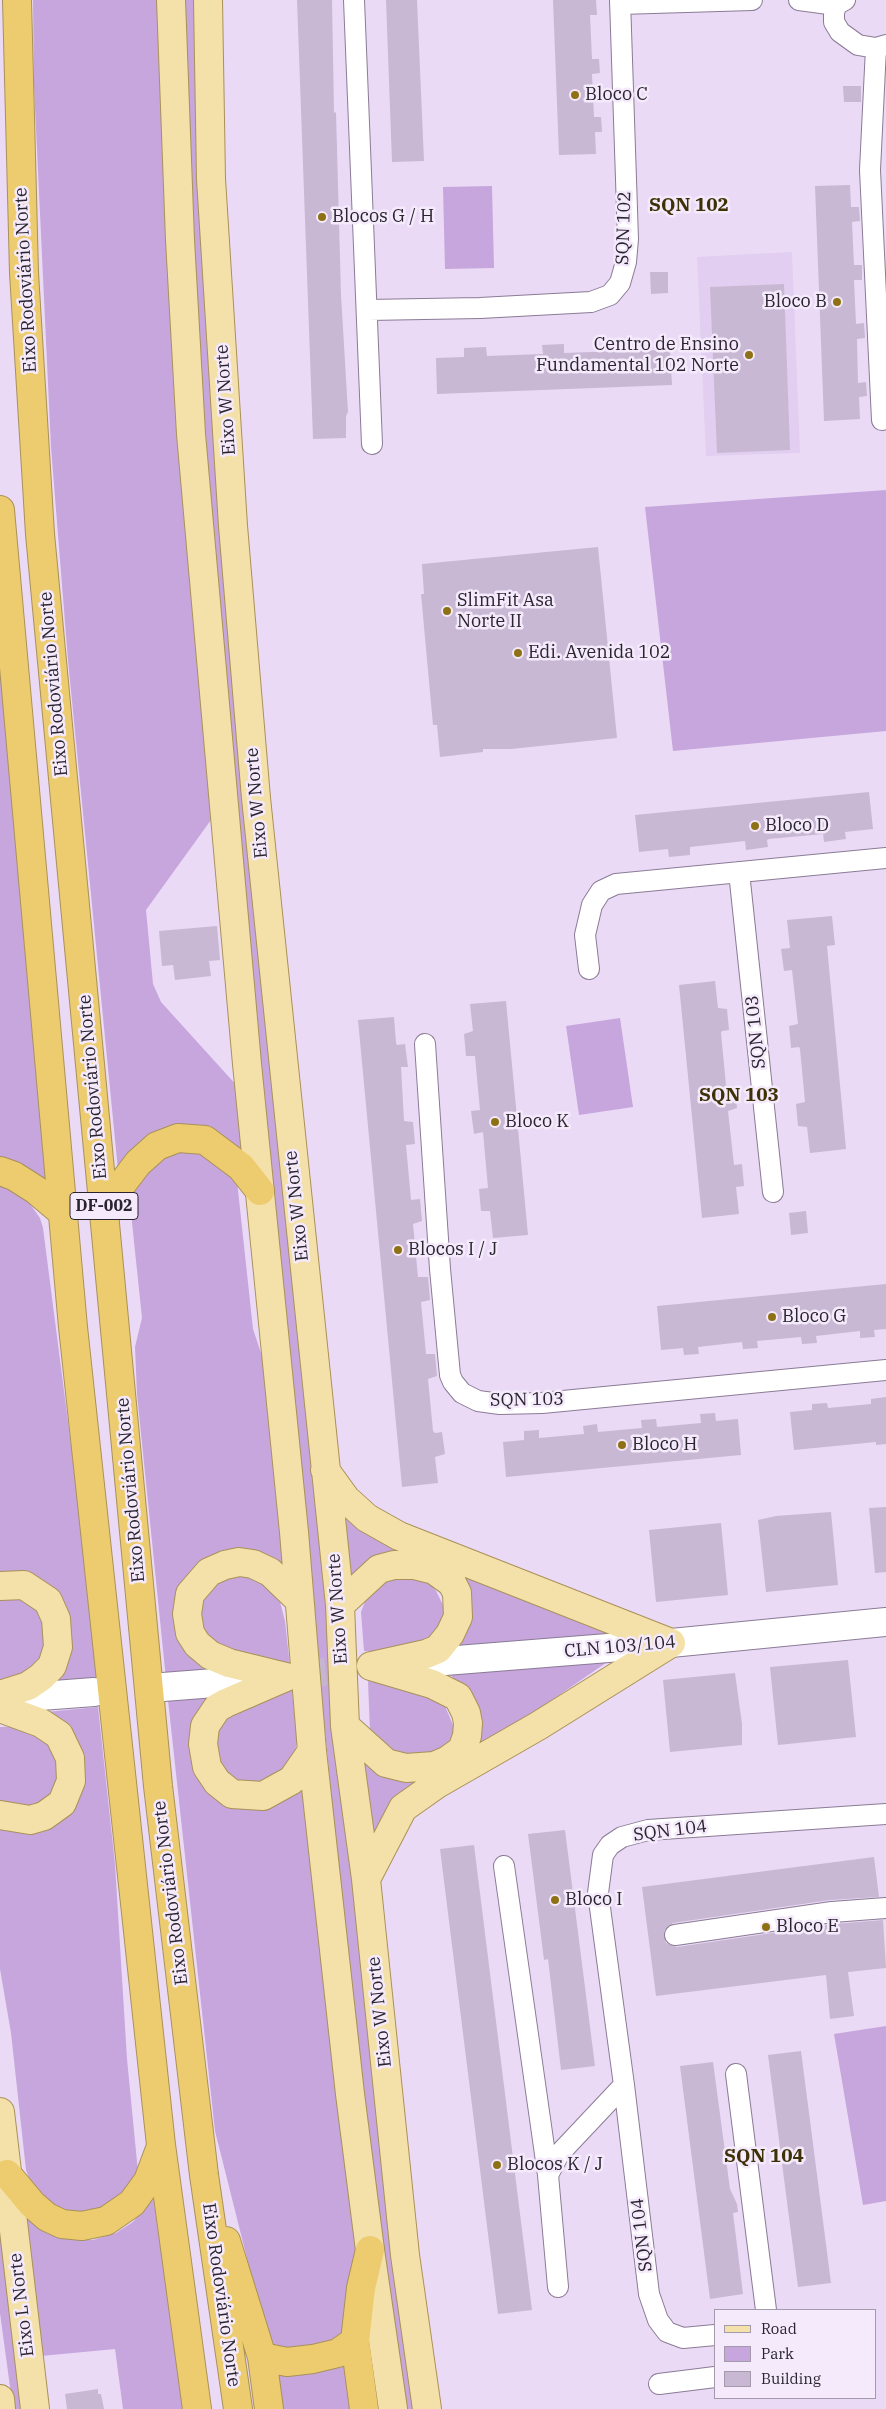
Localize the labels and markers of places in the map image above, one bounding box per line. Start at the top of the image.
place label: Bloco C [585,84,648,106]
marker: Bloco C [569,89,581,101]
place label: Blocos G / H [332,206,434,228]
marker: Blocos G / H [316,211,328,223]
place label: Bloco B [764,291,827,313]
marker: Bloco B [831,296,843,308]
place label: Centro de Ensino Fundamental 102 Norte [536,334,739,376]
marker: Centro de Ensino Fundamental 102 Norte [743,349,755,361]
place label: SlimFit Asa Norte II [457,590,554,632]
marker: SlimFit Asa Norte II [441,605,453,617]
place label: Edi. Avenida 102 [528,642,671,664]
marker: Edi. Avenida 102 [512,647,524,659]
place label: Bloco D [765,815,829,837]
marker: Bloco D [749,820,761,832]
place label: Bloco K [505,1111,569,1133]
marker: Bloco K [489,1116,501,1128]
place label: Blocos I / J [408,1239,497,1261]
marker: Blocos I / J [392,1244,404,1256]
place label: Bloco G [782,1306,846,1328]
marker: Bloco G [766,1311,778,1323]
place label: Bloco H [632,1434,697,1456]
marker: Bloco H [616,1439,628,1451]
place label: Bloco I [565,1889,622,1911]
marker: Bloco I [549,1894,561,1906]
place label: Bloco E [776,1916,839,1938]
marker: Bloco E [760,1921,772,1933]
place label: Blocos K / J [507,2154,603,2176]
marker: Blocos K / J [491,2159,503,2171]

